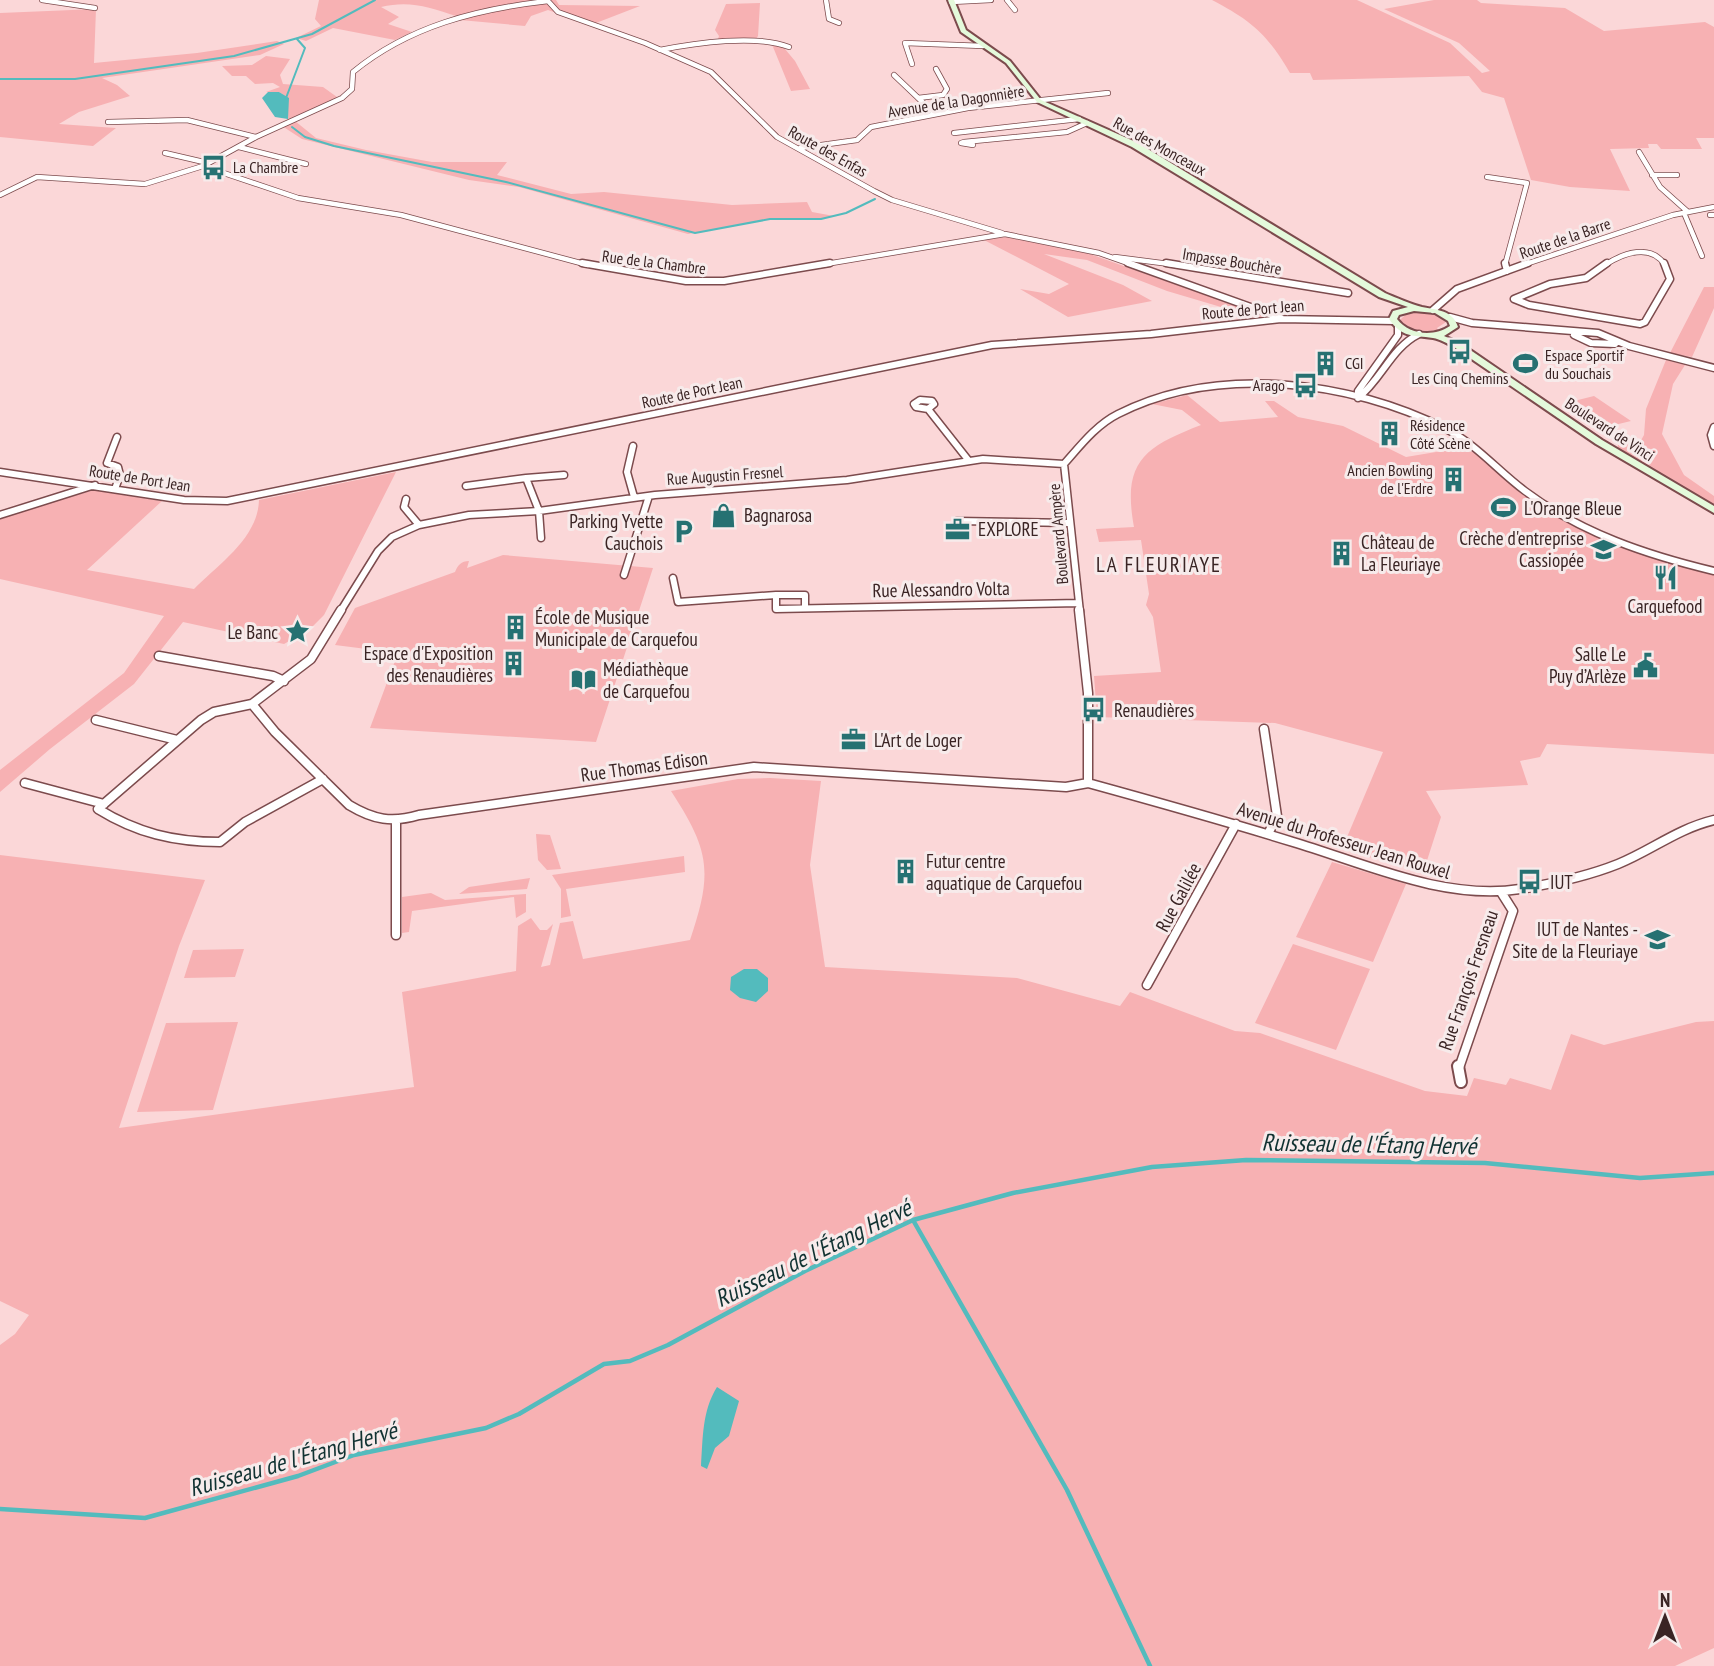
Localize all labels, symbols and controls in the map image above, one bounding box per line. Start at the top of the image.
street label: Avenue de la Dagonnière [886,80,1026,122]
street label: Rue des Monceaux [1110,112,1210,180]
street label: Route des Enfas [785,121,871,181]
bus stop icon: La Chambre [199,153,227,181]
place label: La Chambre [233,157,298,177]
street label: Route de la Barre [1517,213,1613,263]
street label: Impasse Bouchère [1181,243,1283,279]
street label: Rue de la Chambre [601,246,707,278]
street label: Route de Port Jean [1201,295,1305,323]
bus stop icon: Les Cinq Chemins [1446,338,1474,366]
place label: Espace Sportif du Souchais [1545,345,1624,383]
building icon: CGI [1311,349,1339,377]
sports icon: Espace Sportif du Souchais [1511,350,1539,378]
place label: CGI [1345,353,1364,373]
place label: Les Cinq Chemins [1412,368,1508,388]
bus stop icon: Arago [1291,371,1319,399]
street label: Route de Port Jean [640,372,744,412]
place label: Arago [1253,375,1285,395]
street label: Boulevard de Vinci [1562,393,1658,465]
place label: Résidence Côté Scène [1410,415,1471,453]
building icon: Résidence Côté Scène [1376,420,1404,448]
street label: Route de Port Jean [88,460,192,496]
place label: Ancien Bowling de l'Erdre [1347,460,1433,498]
street label: Rue Augustin Fresnel [666,461,784,489]
building icon: Ancien Bowling de l'Erdre [1439,465,1467,493]
street label: Boulevard Ampère [1044,483,1072,585]
sports icon: L'Orange Bleue [1490,494,1518,522]
place label: L'Orange Bleue [1524,496,1622,520]
shop icon: Bagnarosa [710,501,738,529]
place label: Bagnarosa [744,503,812,527]
place label: Parking Yvette Cauchois [569,509,663,555]
office icon: EXPLORE [944,515,972,543]
place label: EXPLORE [978,517,1039,541]
parking icon: Parking Yvette Cauchois [669,518,697,546]
place label: Crèche d'entreprise Cassiopée [1459,526,1584,572]
place label: Château de La Fleuriaye [1361,530,1441,576]
school or university icon: Crèche d'entreprise Cassiopée [1590,535,1618,563]
building icon: Château de La Fleuriaye [1327,539,1355,567]
district label: LA FLEURIAYE [1096,551,1222,578]
restaurant icon: Carquefood [1651,564,1679,592]
street label: Rue Alessandro Volta [872,576,1010,602]
place label: Carquefood [1628,594,1702,618]
place label: École de Musique Municipale de Carquefou [535,605,698,651]
building icon: École de Musique Municipale de Carquefou [501,614,529,642]
place icon: Le Banc [284,618,312,646]
place label: Le Banc [227,620,278,644]
place label: Espace d'Exposition des Renaudières [364,641,493,687]
place label: Salle Le Puy d’Arlèze [1549,642,1626,688]
building icon: Espace d'Exposition des Renaudières [499,650,527,678]
public building icon: Salle Le Puy d’Arlèze [1632,651,1660,679]
place label: Médiathèque de Carquefou [603,657,690,703]
library icon: Médiathèque de Carquefou [569,666,597,694]
bus stop icon: Renaudières [1080,696,1108,724]
place label: Renaudières [1114,698,1194,722]
office icon: L'Art de Loger [840,726,868,754]
place label: L'Art de Loger [874,728,963,752]
street label: Rue Thomas Edison [579,745,709,787]
street label: Avenue du Professeur Jean Rouxel [1235,796,1454,884]
place label: Futur centre aquatique de Carquefou [926,849,1082,895]
building icon: Futur centre aquatique de Carquefou [892,858,920,886]
street label: Rue Galilée [1150,858,1206,936]
bus stop icon: IUT [1516,868,1544,896]
place label: IUT [1550,870,1573,894]
street label: Rue François Fresneau [1433,907,1503,1053]
place label: IUT de Nantes - Site de la Fleuriaye [1512,917,1638,963]
school or university icon: IUT de Nantes - Site de la Fleuriaye [1644,926,1672,954]
water label: Ruisseau de l'Étang Hervé [1261,1127,1479,1161]
water label: Ruisseau de l'Étang Hervé [710,1191,918,1314]
water label: Ruisseau de l'Étang Hervé [185,1414,403,1504]
north arrow [1630,1582,1700,1652]
text: N [1660,1588,1670,1612]

